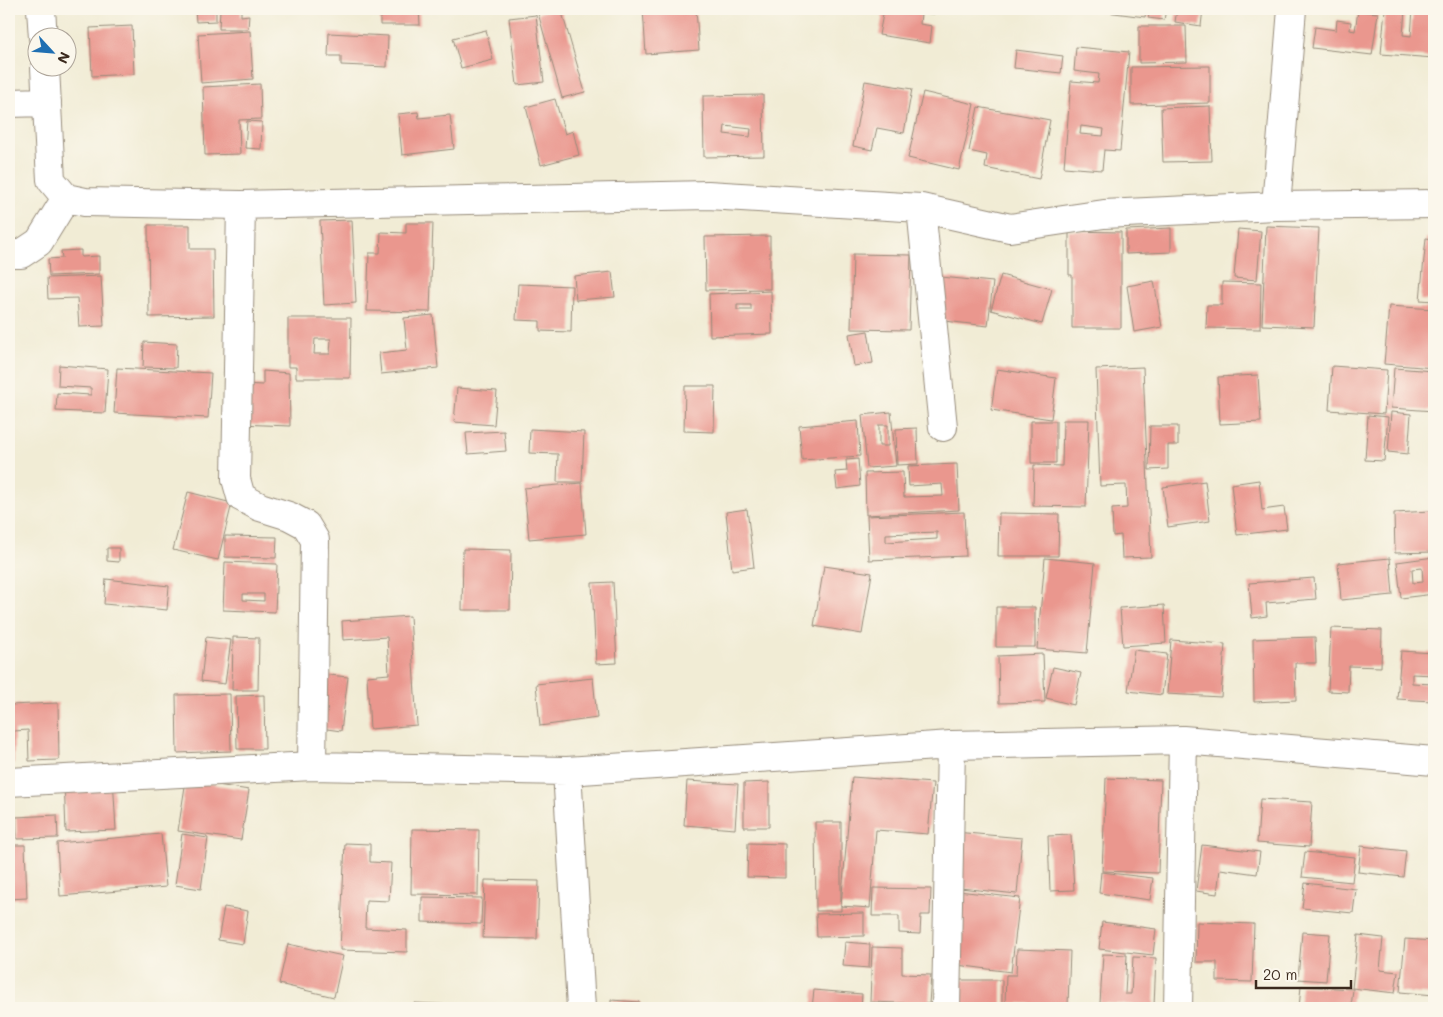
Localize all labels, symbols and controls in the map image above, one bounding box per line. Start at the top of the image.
north arrow [28,28,78,78]
text: N [53,49,75,67]
scale bar [1256,957,1350,989]
text: 20 m [1263,964,1297,984]

